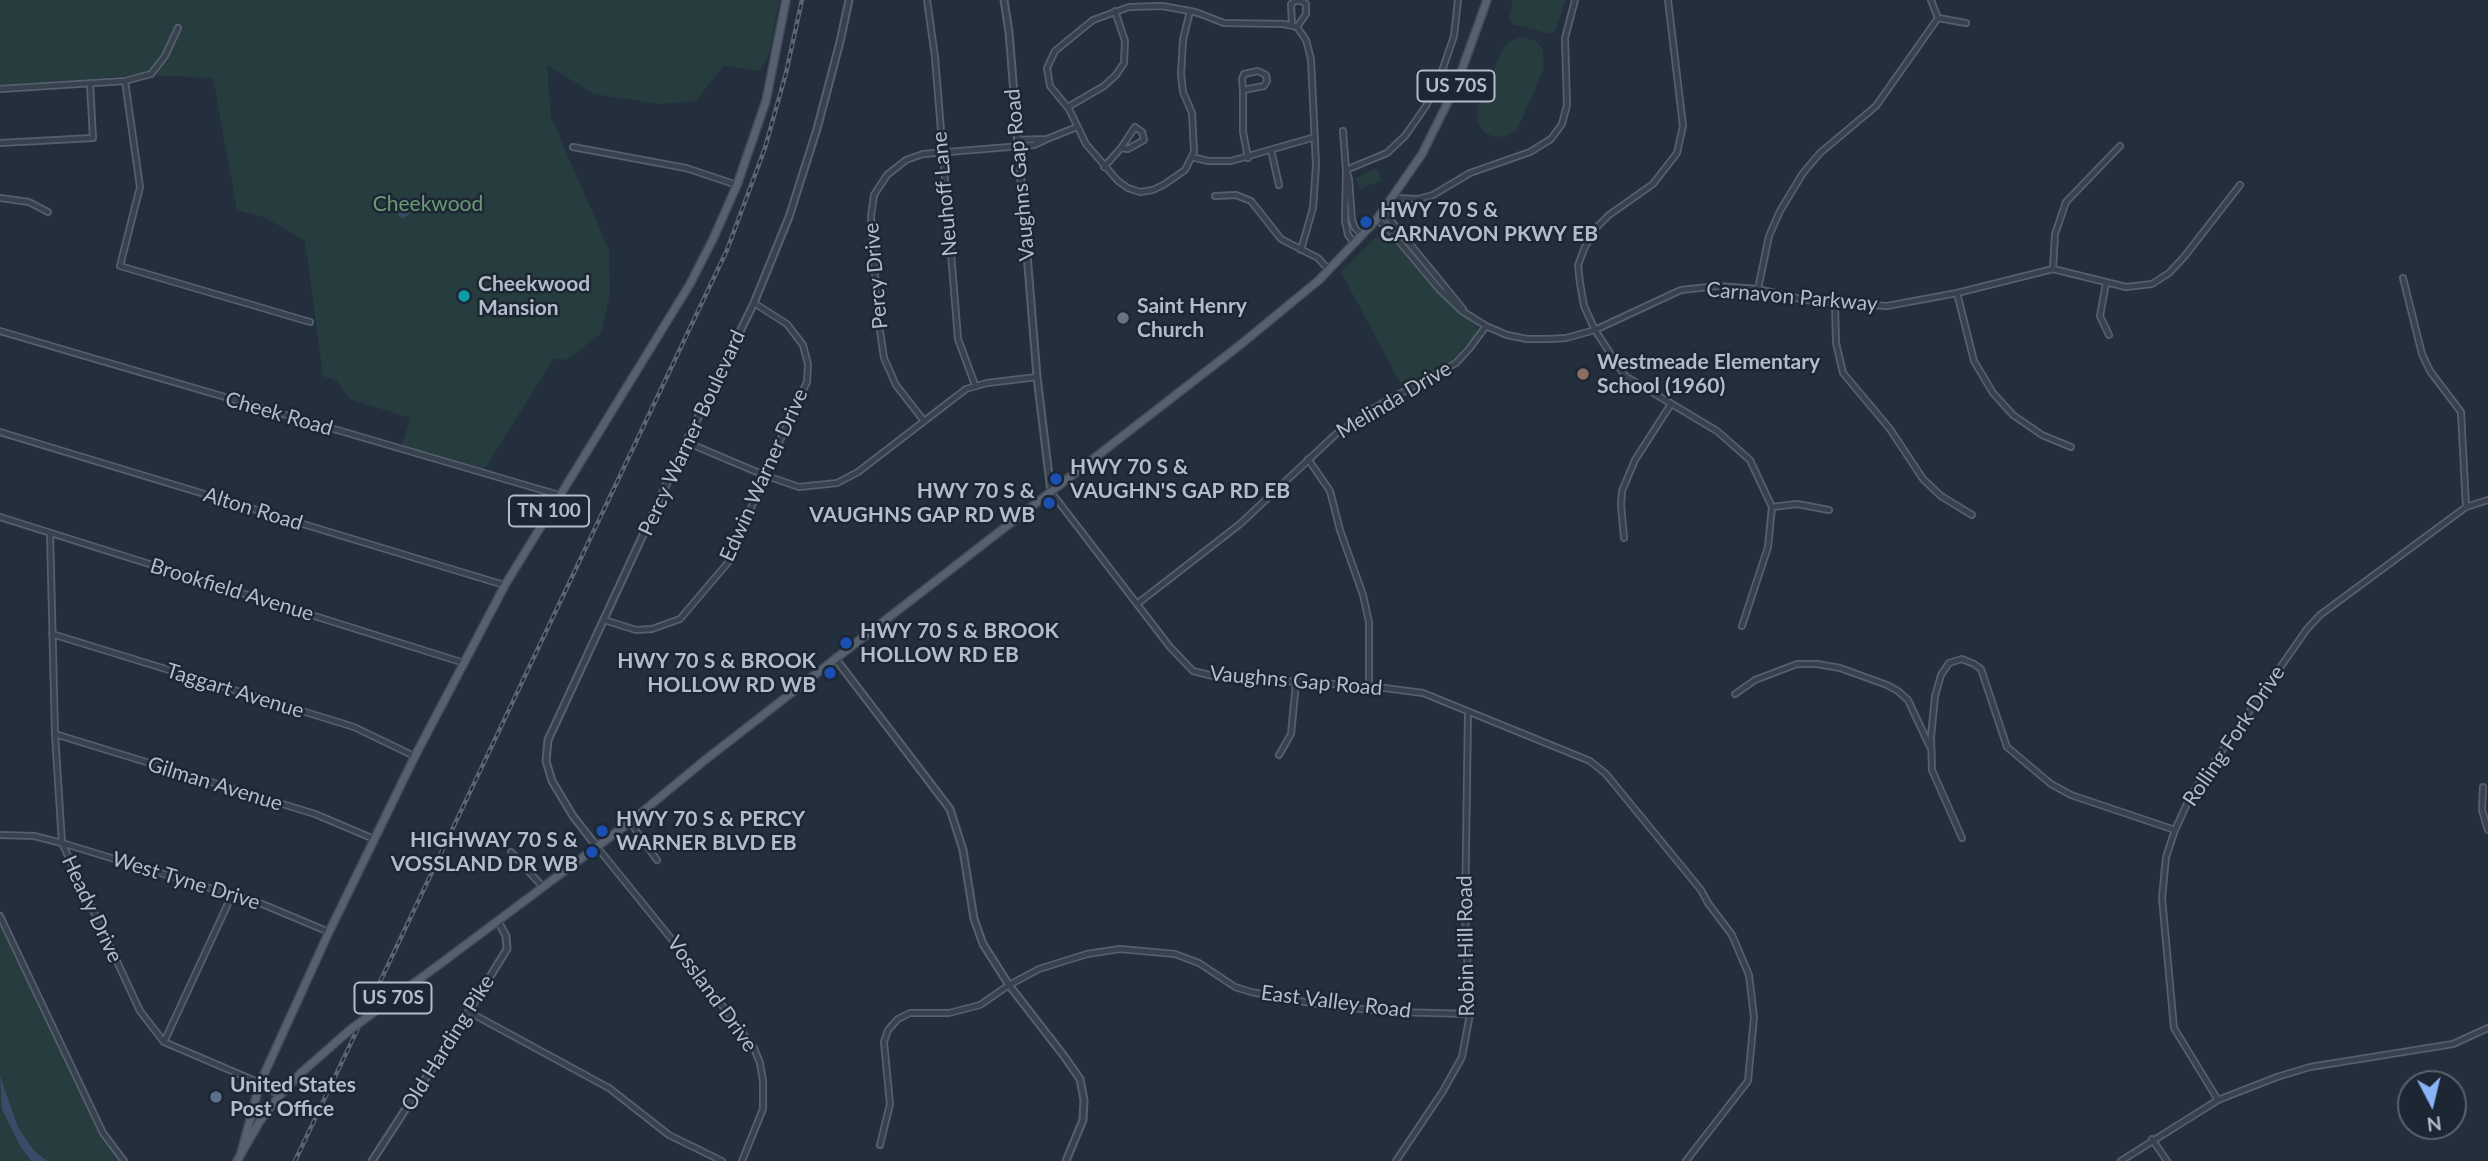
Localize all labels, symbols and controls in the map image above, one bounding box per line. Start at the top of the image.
road number: US 70S [1418,71,1494,102]
street label: Vaughns Gap Road [1000,88,1040,262]
street label: Neuhoff Lane [927,131,963,257]
park label: Cheekwood [373,191,483,217]
place label: HWY 70 S & CARNAVON PKWY EB [1380,197,1598,247]
marker: HWY 70 S & CARNAVON PKWY EB [1358,214,1374,230]
street label: Percy Drive [859,222,893,330]
place label: Cheekwood Mansion [478,271,590,321]
street label: Carnavon Parkway [1705,277,1879,317]
marker: Cheekwood Mansion [456,288,472,304]
place label: Saint Henry Church [1137,293,1247,343]
marker: Saint Henry Church [1115,310,1131,326]
street label: Percy Warner Boulevard [633,326,751,540]
place label: Westmeade Elementary School (1960) [1597,349,1820,399]
street label: Melinda Drive [1332,356,1456,444]
marker: Westmeade Elementary School (1960) [1575,366,1591,382]
street label: Edwin Warner Drive [715,385,813,565]
street label: Cheek Road [222,387,336,441]
place label: HWY 70 S & VAUGHN'S GAP RD EB [1070,454,1290,504]
marker: HWY 70 S & VAUGHN'S GAP RD EB [1048,471,1064,487]
place label: HWY 70 S & VAUGHNS GAP RD WB [809,478,1035,528]
street label: Alton Road [200,482,306,536]
marker: HWY 70 S & VAUGHNS GAP RD WB [1041,495,1057,511]
road number: TN 100 [509,496,589,526]
street label: Brookfield Avenue [147,553,317,627]
place label: HWY 70 S & BROOK HOLLOW RD EB [860,618,1059,668]
marker: HWY 70 S & BROOK HOLLOW RD EB [838,635,854,651]
place label: HWY 70 S & BROOK HOLLOW RD WB [617,648,816,698]
street label: Taggart Avenue [163,658,307,724]
street label: Vaughns Gap Road [1209,661,1383,701]
street label: Rolling Fork Drive [2178,661,2290,811]
marker: HWY 70 S & BROOK HOLLOW RD WB [822,665,838,681]
street label: Gilman Avenue [145,752,285,816]
place label: HWY 70 S & PERCY WARNER BLVD EB [616,806,805,856]
marker: HWY 70 S & PERCY WARNER BLVD EB [594,823,610,839]
place label: HIGHWAY 70 S & VOSSLAND DR WB [391,827,578,877]
marker: HIGHWAY 70 S & VOSSLAND DR WB [584,844,600,860]
street label: West Tyne Drive [109,847,263,915]
street label: Heady Drive [56,851,128,967]
street label: Robin Hill Road [1452,875,1480,1017]
street label: Vossland Drive [662,931,762,1057]
street label: Old Harding Pike [396,970,500,1116]
street label: East Valley Road [1260,980,1412,1024]
road number: US 70S [354,982,432,1014]
north arrow [2397,1070,2467,1140]
place label: United States Post Office [230,1072,356,1122]
marker: United States Post Office [208,1089,224,1105]
text: N [2426,1112,2443,1137]

